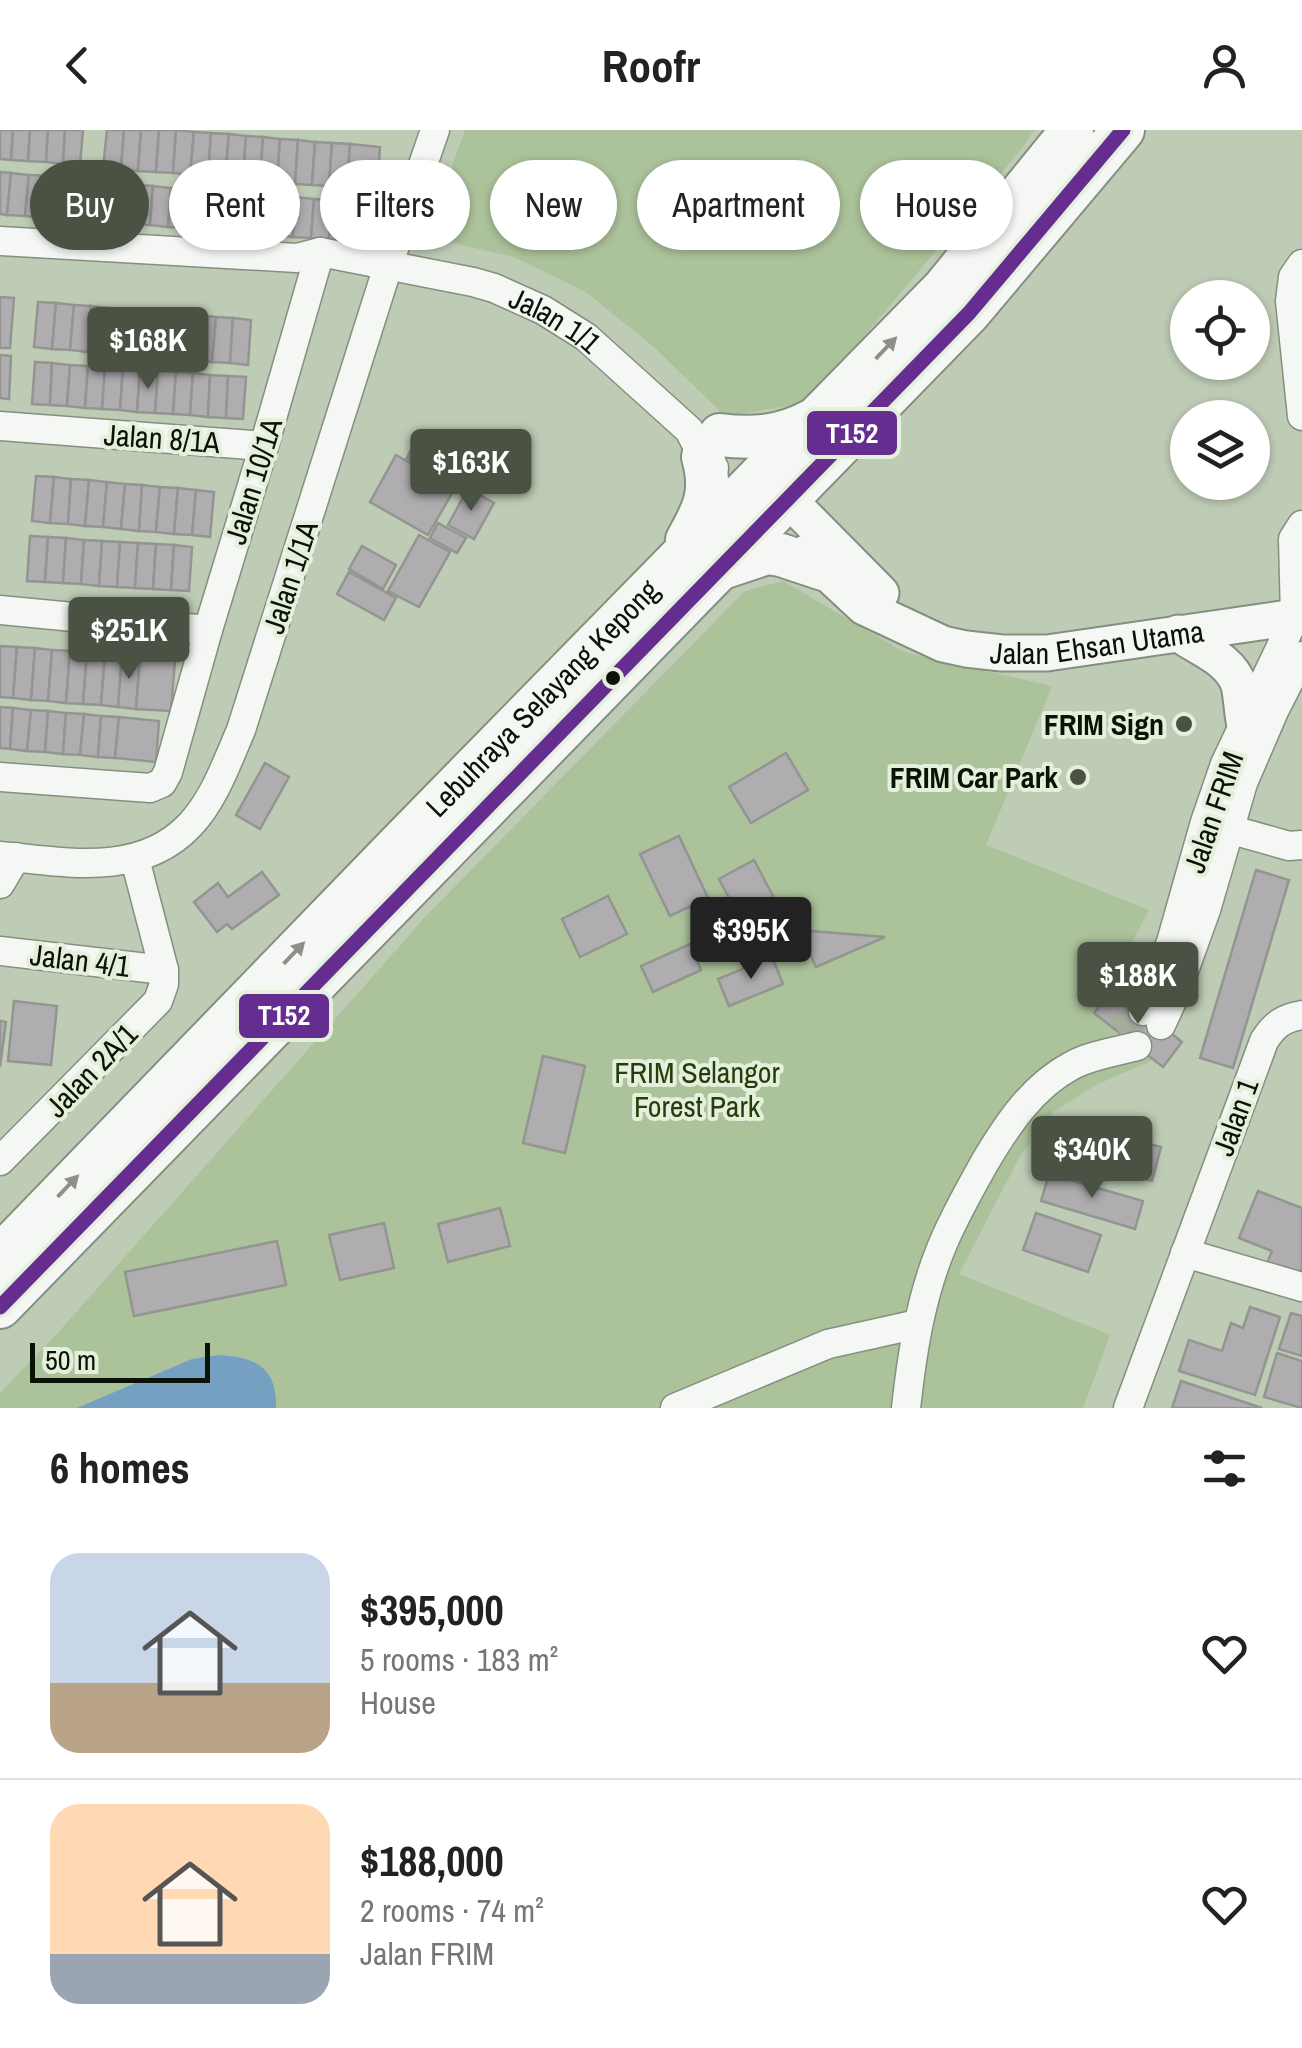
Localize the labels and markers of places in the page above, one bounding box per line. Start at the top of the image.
pin: $168K [78,307,218,392]
pin: $163K [401,429,541,514]
pin: $251K [59,597,199,682]
unlabelled marker [603,668,623,688]
place label: FRIM Sign [1044,704,1164,744]
marker: FRIM Sign [1173,713,1195,735]
place label: FRIM Car Park [890,757,1058,797]
marker: FRIM Car Park [1067,766,1089,788]
pin: $395K [681,897,821,982]
pin: $188K [1068,942,1208,1027]
pin: $340K [1022,1116,1162,1201]

